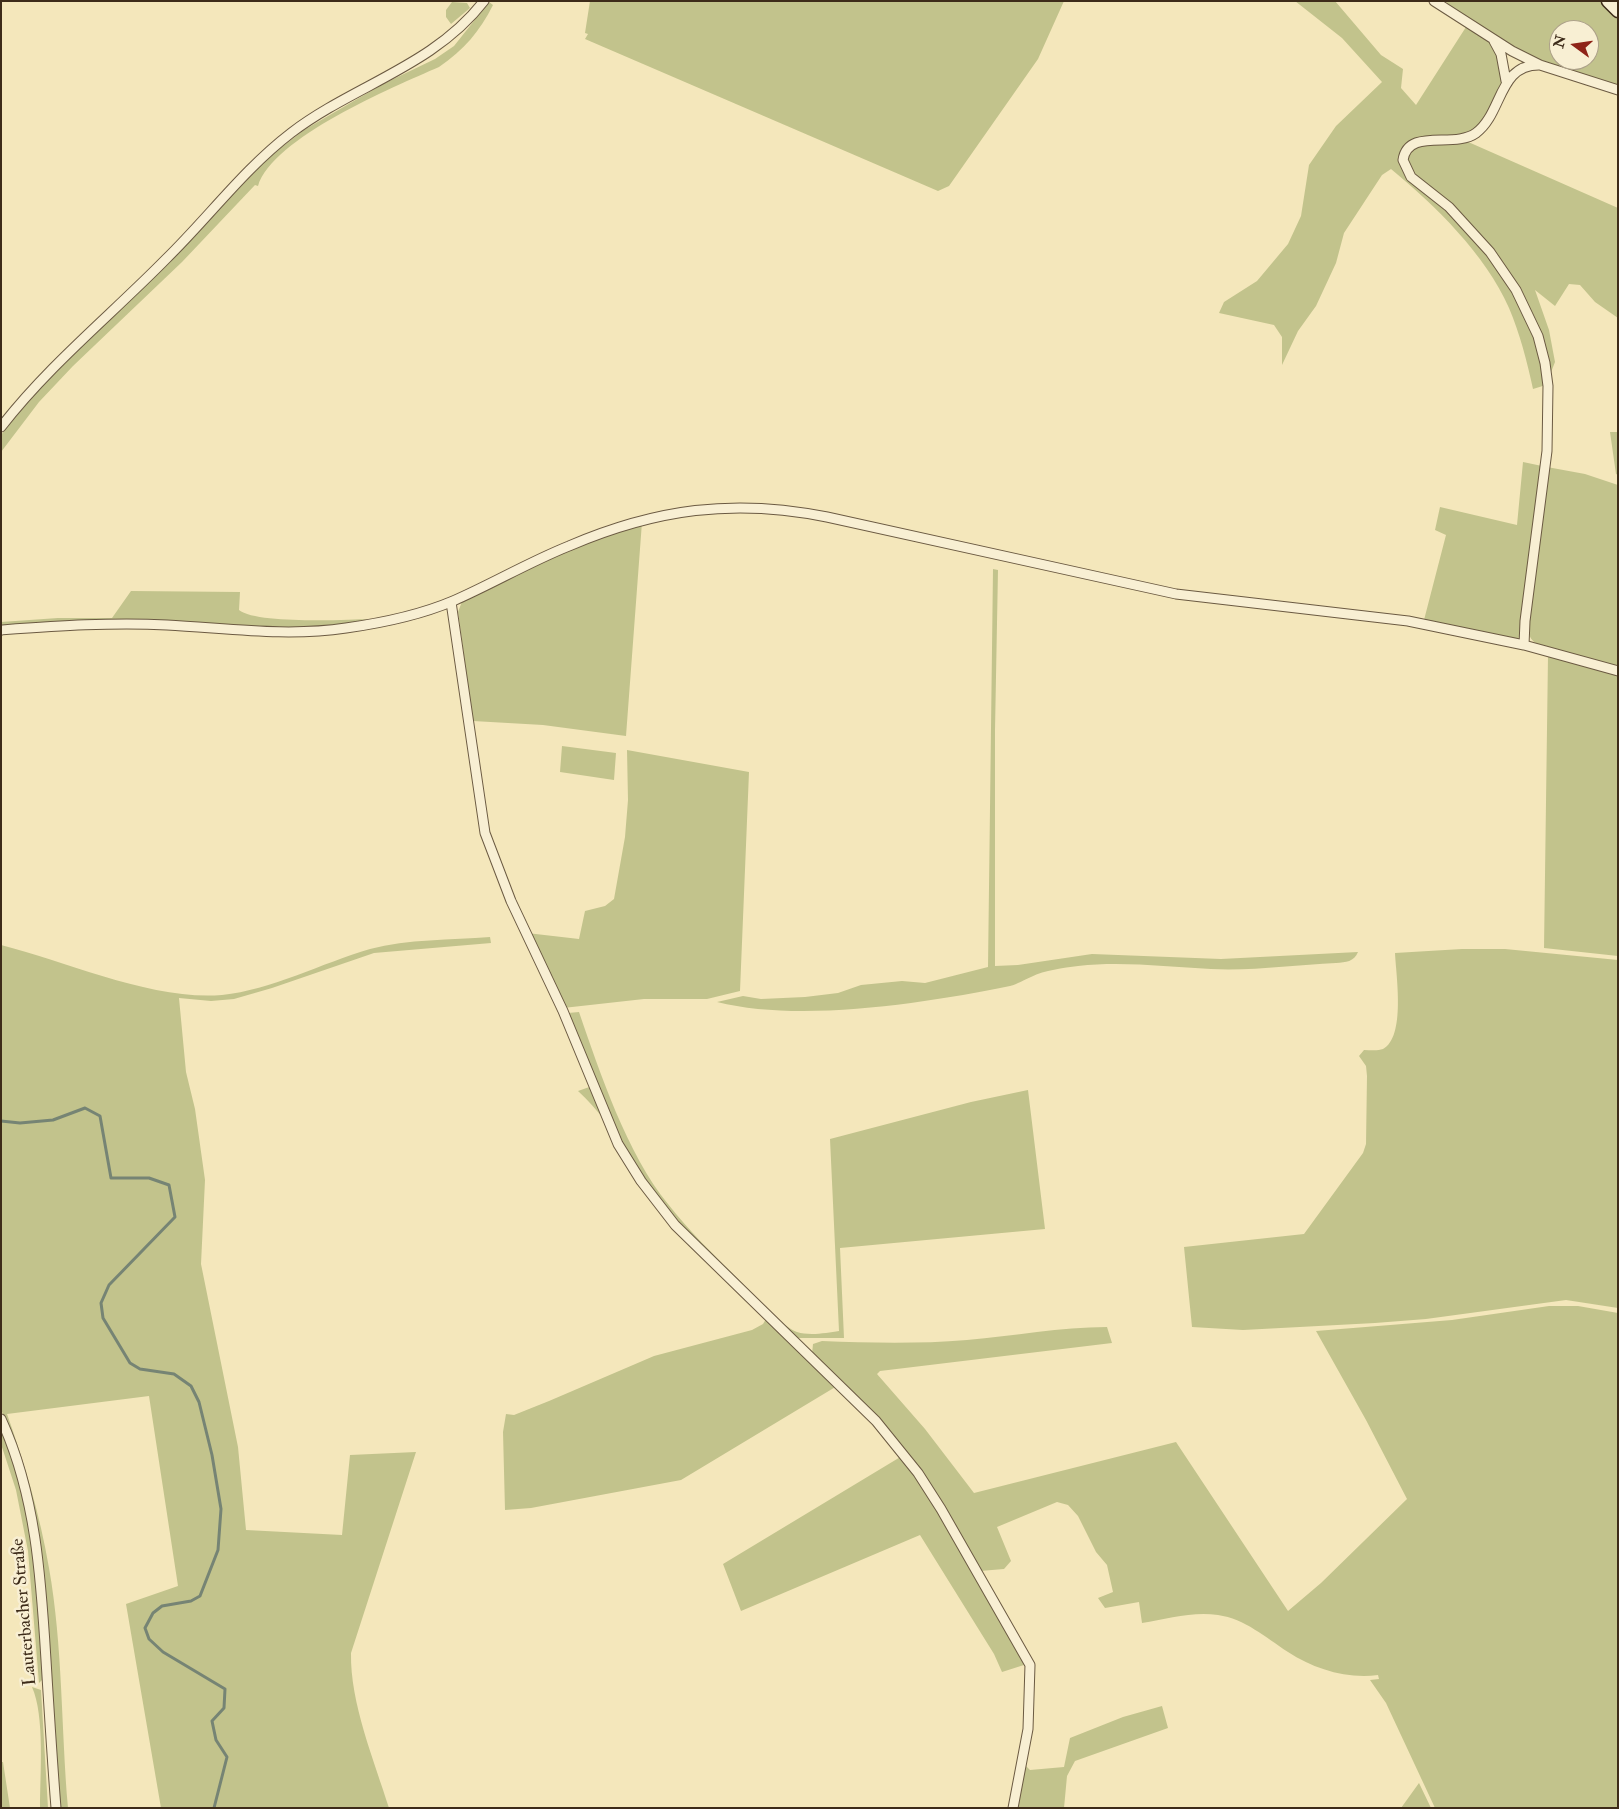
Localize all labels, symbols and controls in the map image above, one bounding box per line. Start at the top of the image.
north arrow [1549,20,1599,70]
text: N [1550,33,1570,50]
street label: Lauterbacher Straße [8,1537,42,1687]

